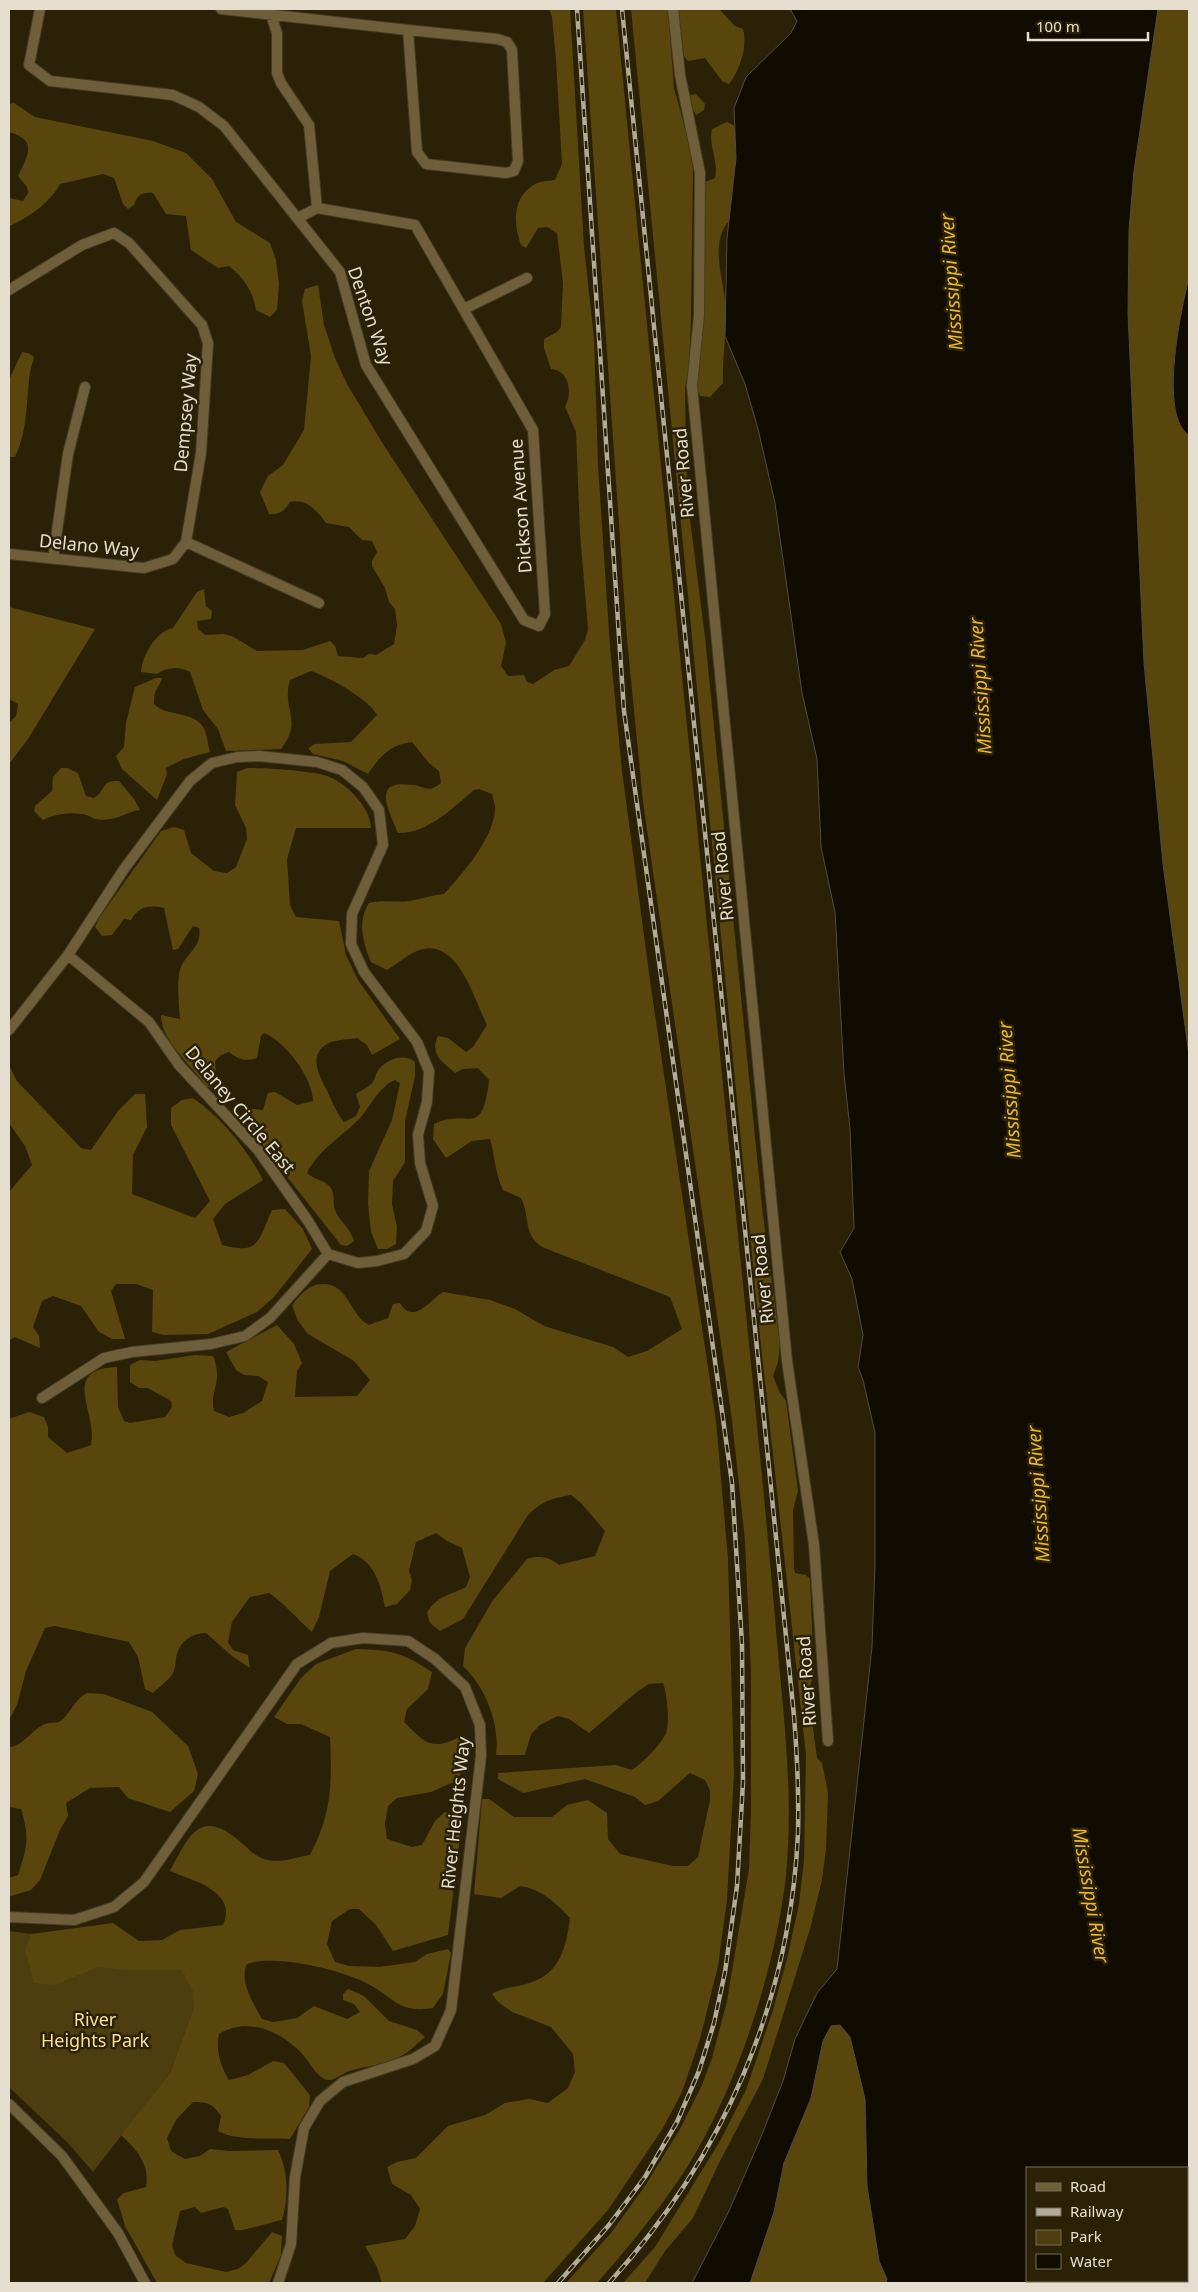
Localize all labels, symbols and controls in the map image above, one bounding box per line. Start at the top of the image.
scale bar [1028,10,1148,42]
text: 100 m [1036,16,1080,36]
water label: Mississippi River [933,211,969,351]
street label: Denton Way [343,263,399,369]
street label: Dempsey Way [168,352,202,473]
street label: River Road [667,427,699,519]
street label: Dickson Avenue [503,438,537,574]
street label: Delano Way [38,528,141,562]
water label: Mississippi River [962,615,998,755]
street label: River Road [705,830,739,922]
water label: Mississippi River [991,1019,1027,1159]
street label: Delaney Circle East [180,1041,301,1178]
street label: River Road [745,1233,779,1325]
water label: Mississippi River [1020,1423,1056,1563]
street label: River Road [791,1635,821,1727]
street label: River Heights Way [435,1735,475,1890]
water label: Mississippi River [1066,1825,1116,1966]
park label: River Heights Park [41,2007,149,2052]
legend [1026,2167,1188,2282]
text: Road [1070,2176,1106,2196]
text: Railway [1070,2201,1124,2221]
text: Park [1070,2226,1102,2246]
text: Water [1070,2251,1112,2271]

